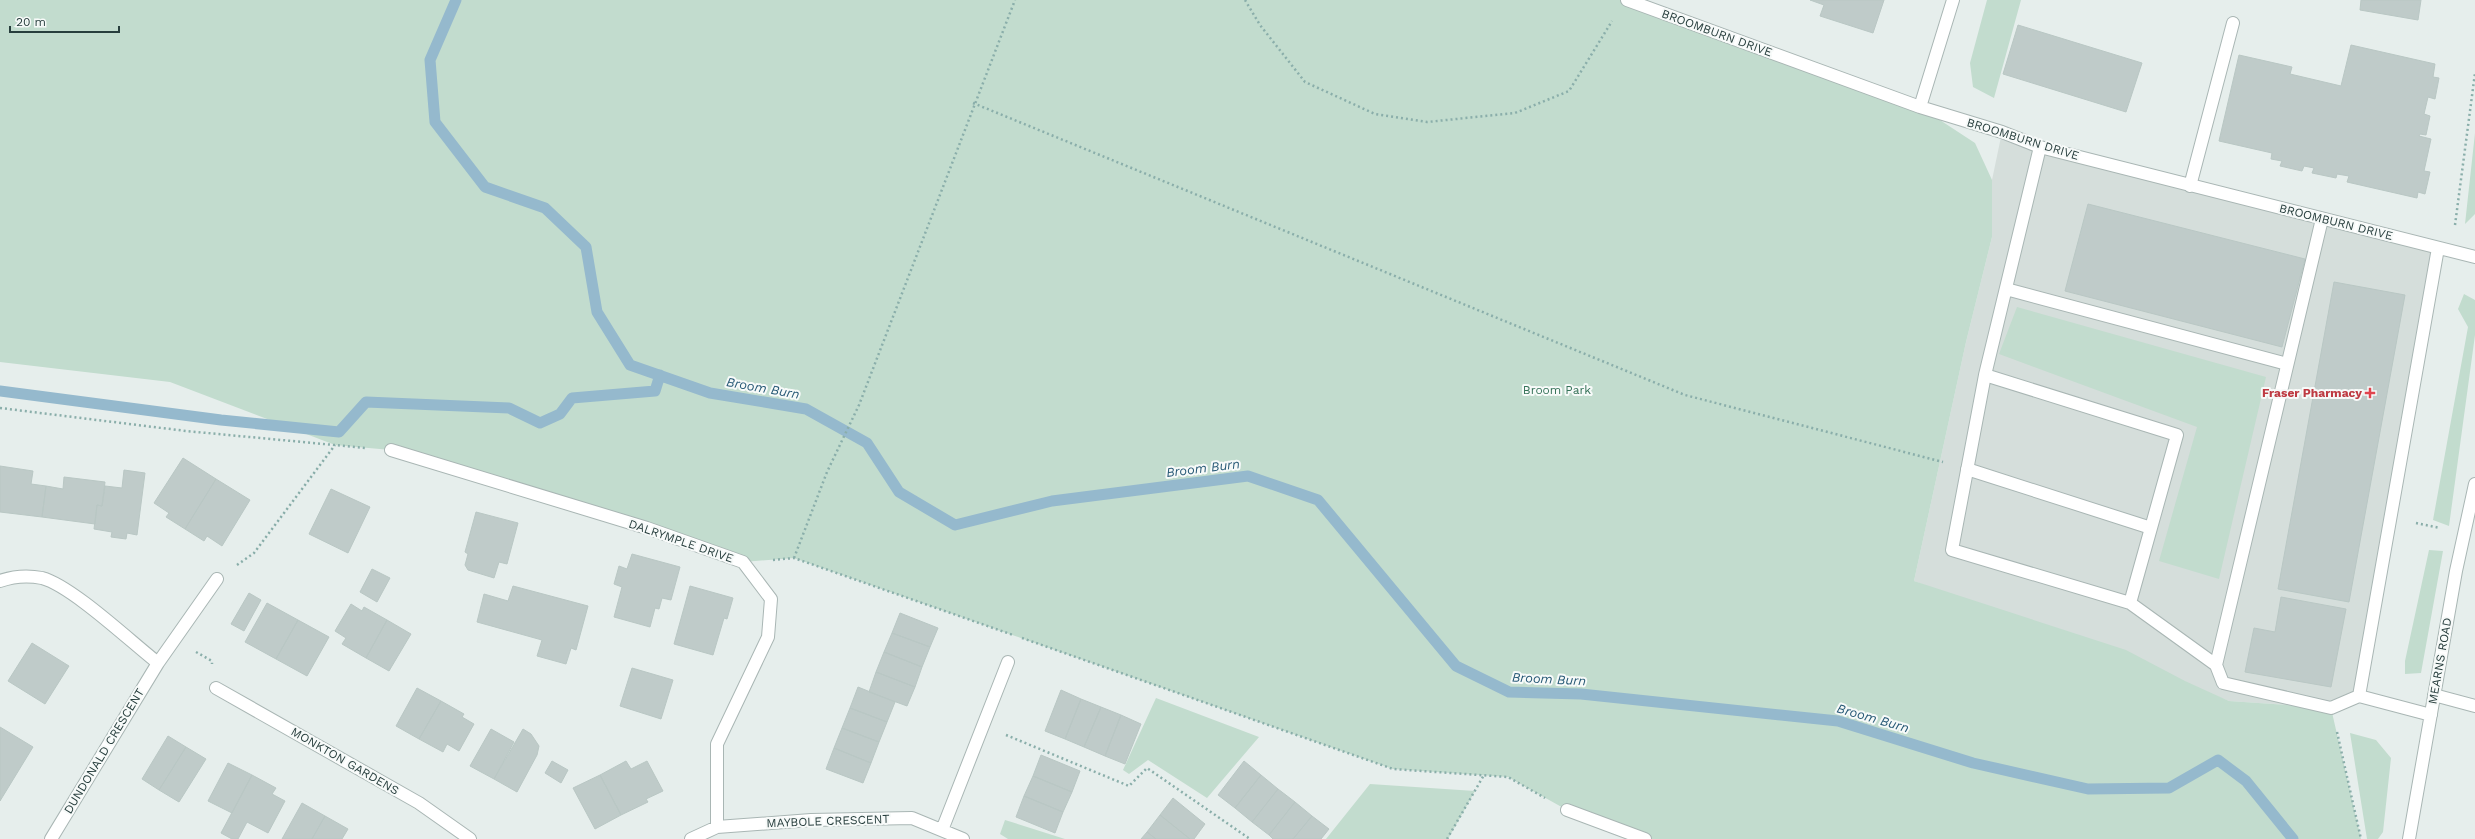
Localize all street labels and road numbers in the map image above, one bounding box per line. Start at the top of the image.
street label: BROOMBURN DRIVE [1660,6,1775,60]
street label: BROOMBURN DRIVE [1965,115,2081,163]
street label: BROOMBURN DRIVE [2278,201,2395,243]
street label: DALRYMPLE DRIVE [627,516,736,566]
street label: MEARNS ROAD [2426,617,2454,705]
street label: DUNDONALD CRESCENT [61,686,147,816]
street label: MONKTON GARDENS [289,724,401,798]
street label: MAYBOLE CRESCENT [766,812,890,830]

